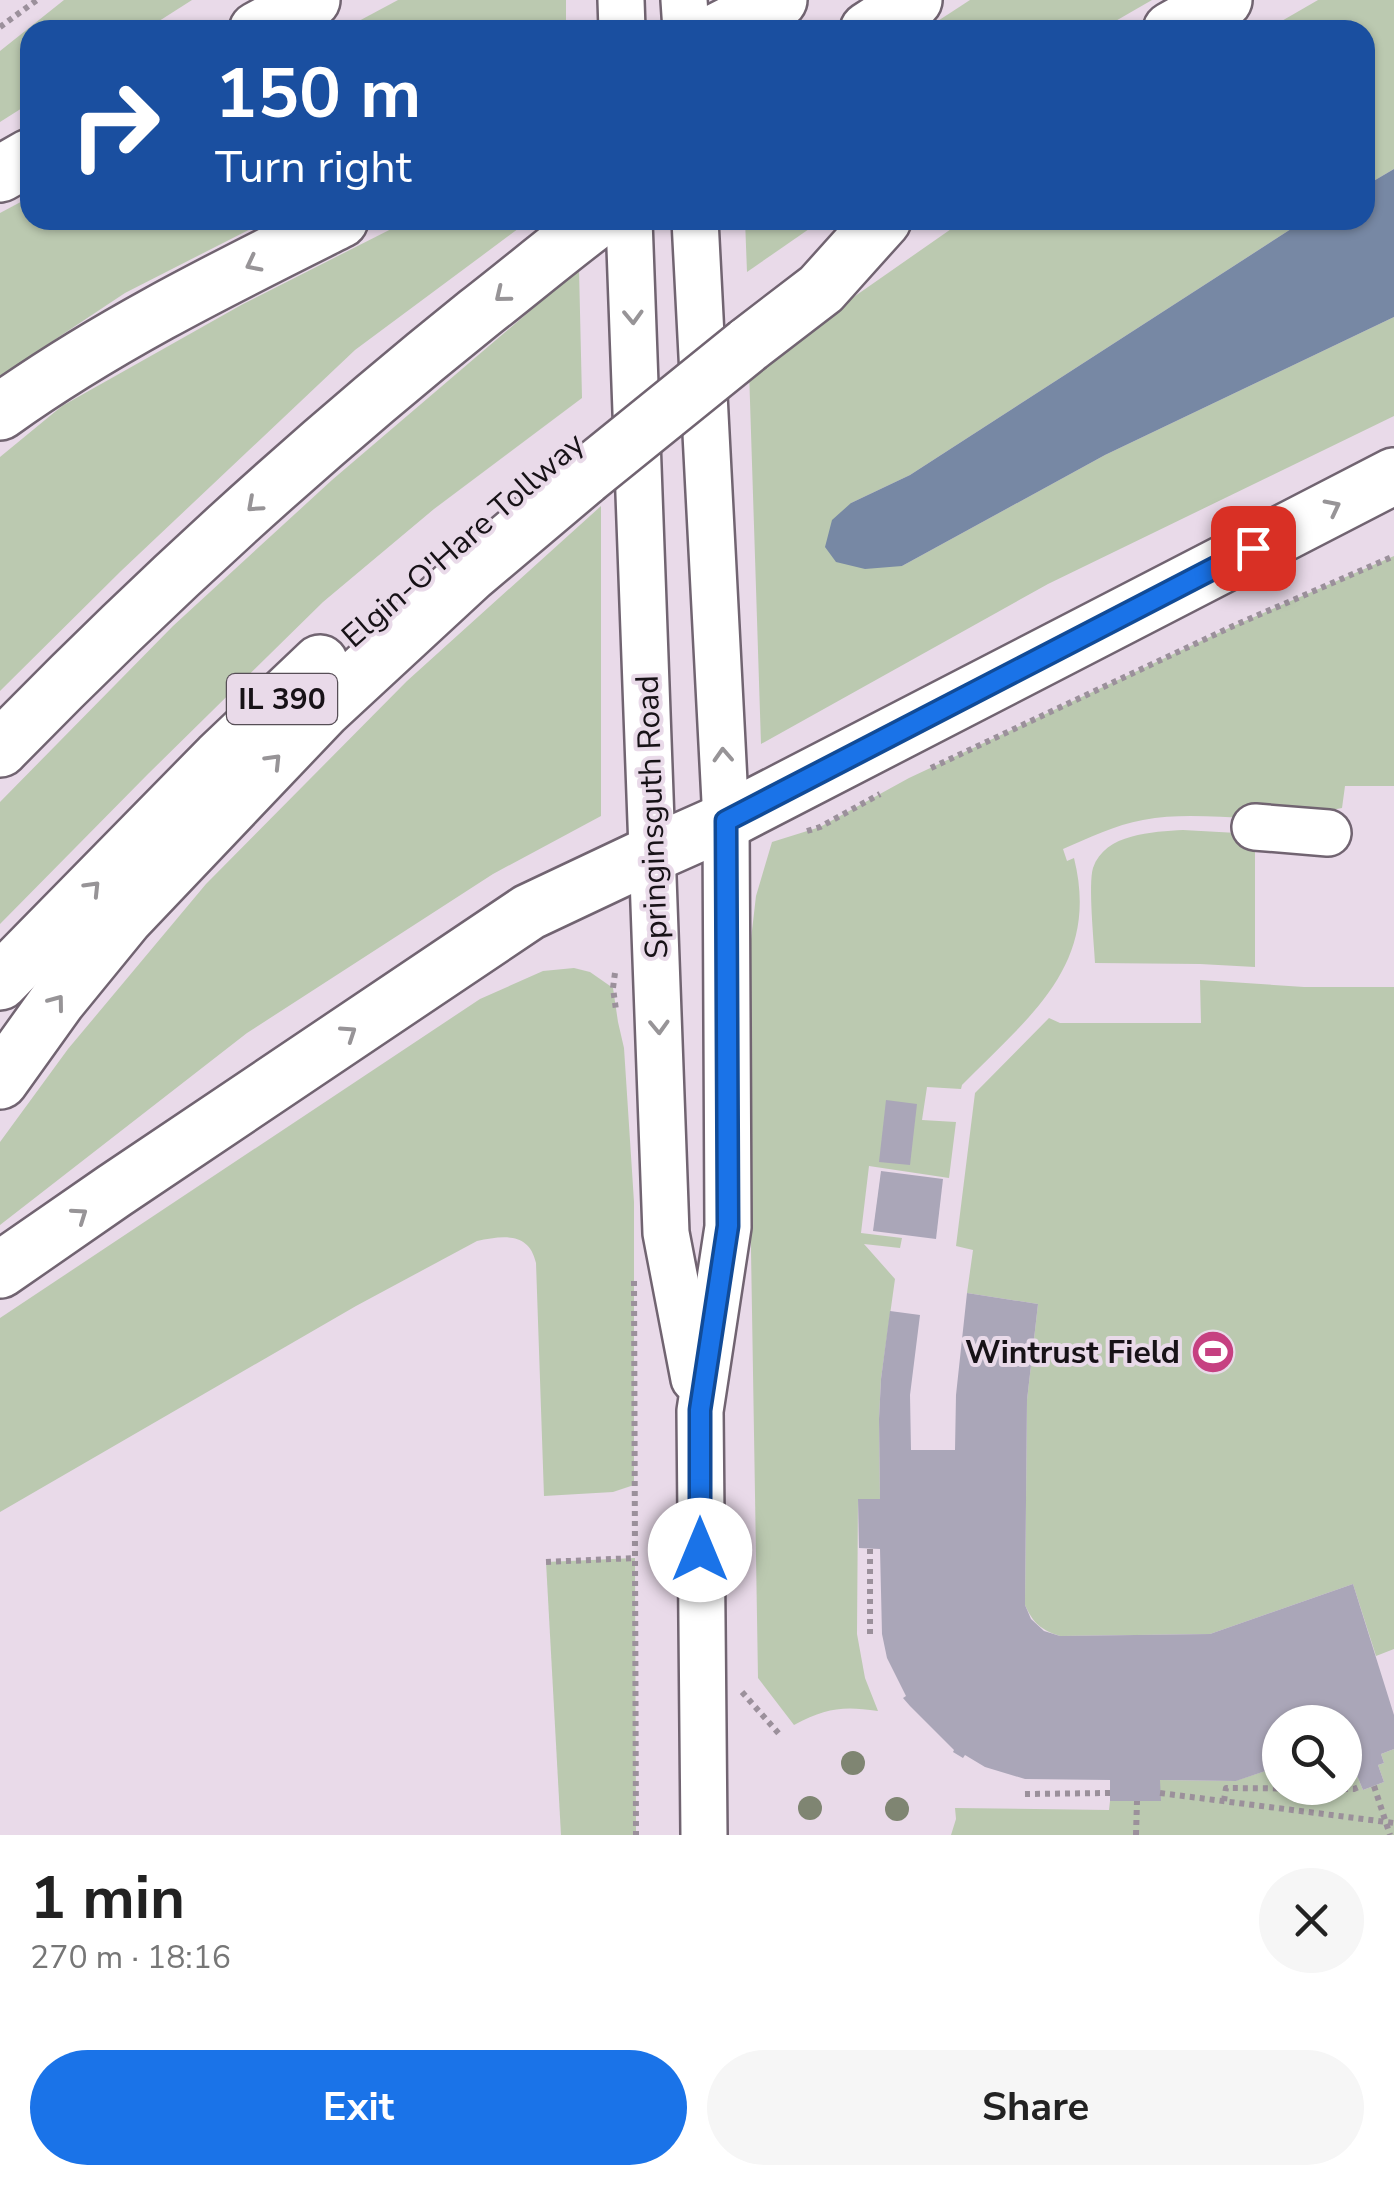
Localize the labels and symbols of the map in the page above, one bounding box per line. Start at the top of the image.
one-way arrow [245,251,263,271]
one-way arrow [495,283,513,301]
one-way arrow [622,310,643,326]
street label: Elgin-O'Hare Tollway [333,422,594,657]
one-way arrow [247,493,265,511]
one-way arrow [1323,500,1341,519]
pin [1211,506,1296,591]
road number: IL 390 [227,674,337,724]
street label: Springinsguth Road [626,674,678,960]
one-way arrow [712,747,733,763]
one-way arrow [262,754,280,772]
one-way arrow [81,882,99,900]
one-way arrow [45,995,63,1013]
one-way arrow [649,1019,670,1035]
one-way arrow [338,1027,357,1045]
one-way arrow [69,1209,87,1227]
sports icon: Wintrust Field [1190,1329,1236,1375]
place label: Wintrust Field [965,1331,1180,1374]
position arrow [648,1498,752,1602]

